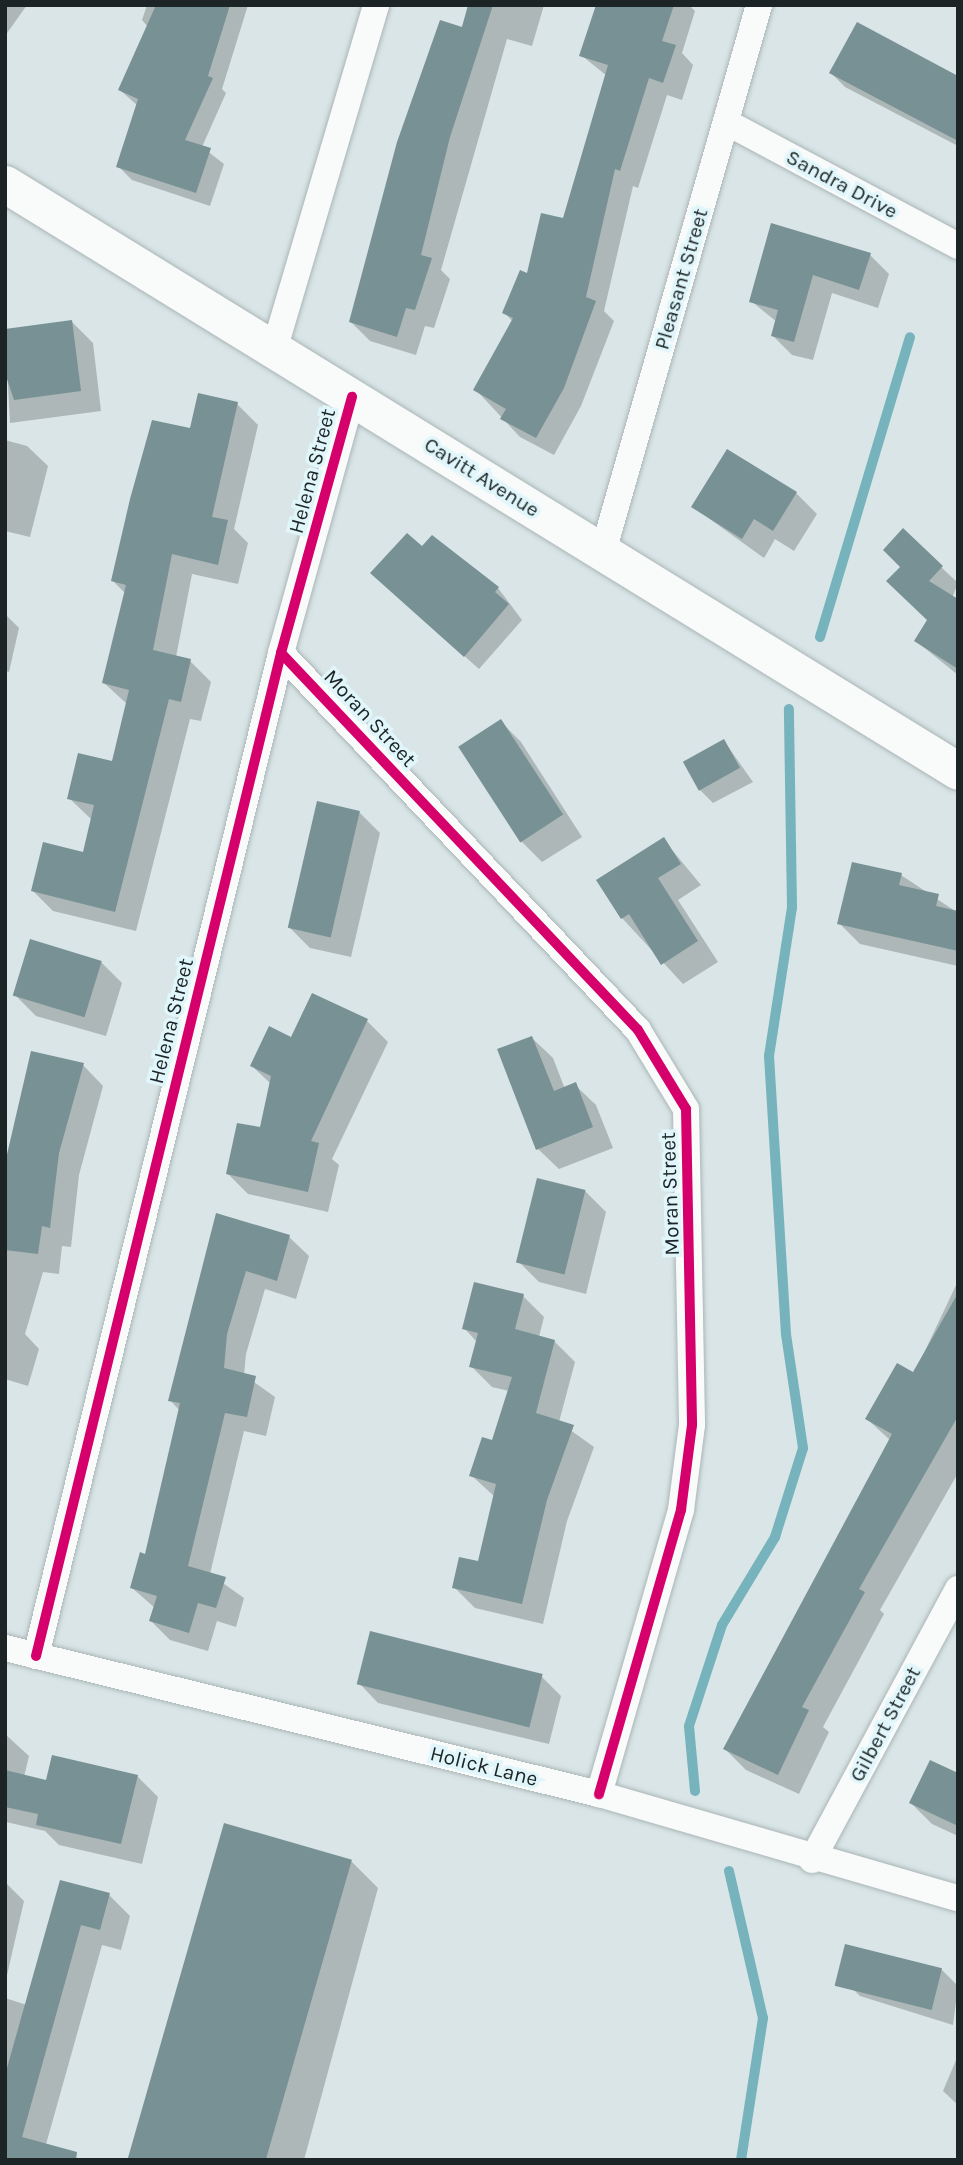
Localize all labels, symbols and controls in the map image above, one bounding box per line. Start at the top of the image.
street label: Sandra Drive [782,144,902,224]
street label: Pleasant Street [649,206,713,352]
street label: Helena Street [283,406,341,536]
street label: Cavitt Avenue [420,432,544,522]
street label: Moran Street [319,664,421,772]
street label: Helena Street [143,956,199,1086]
street label: Moran Street [655,1132,685,1256]
street label: Gilbert Street [844,1662,926,1786]
street label: Holick Lane [428,1740,540,1792]

